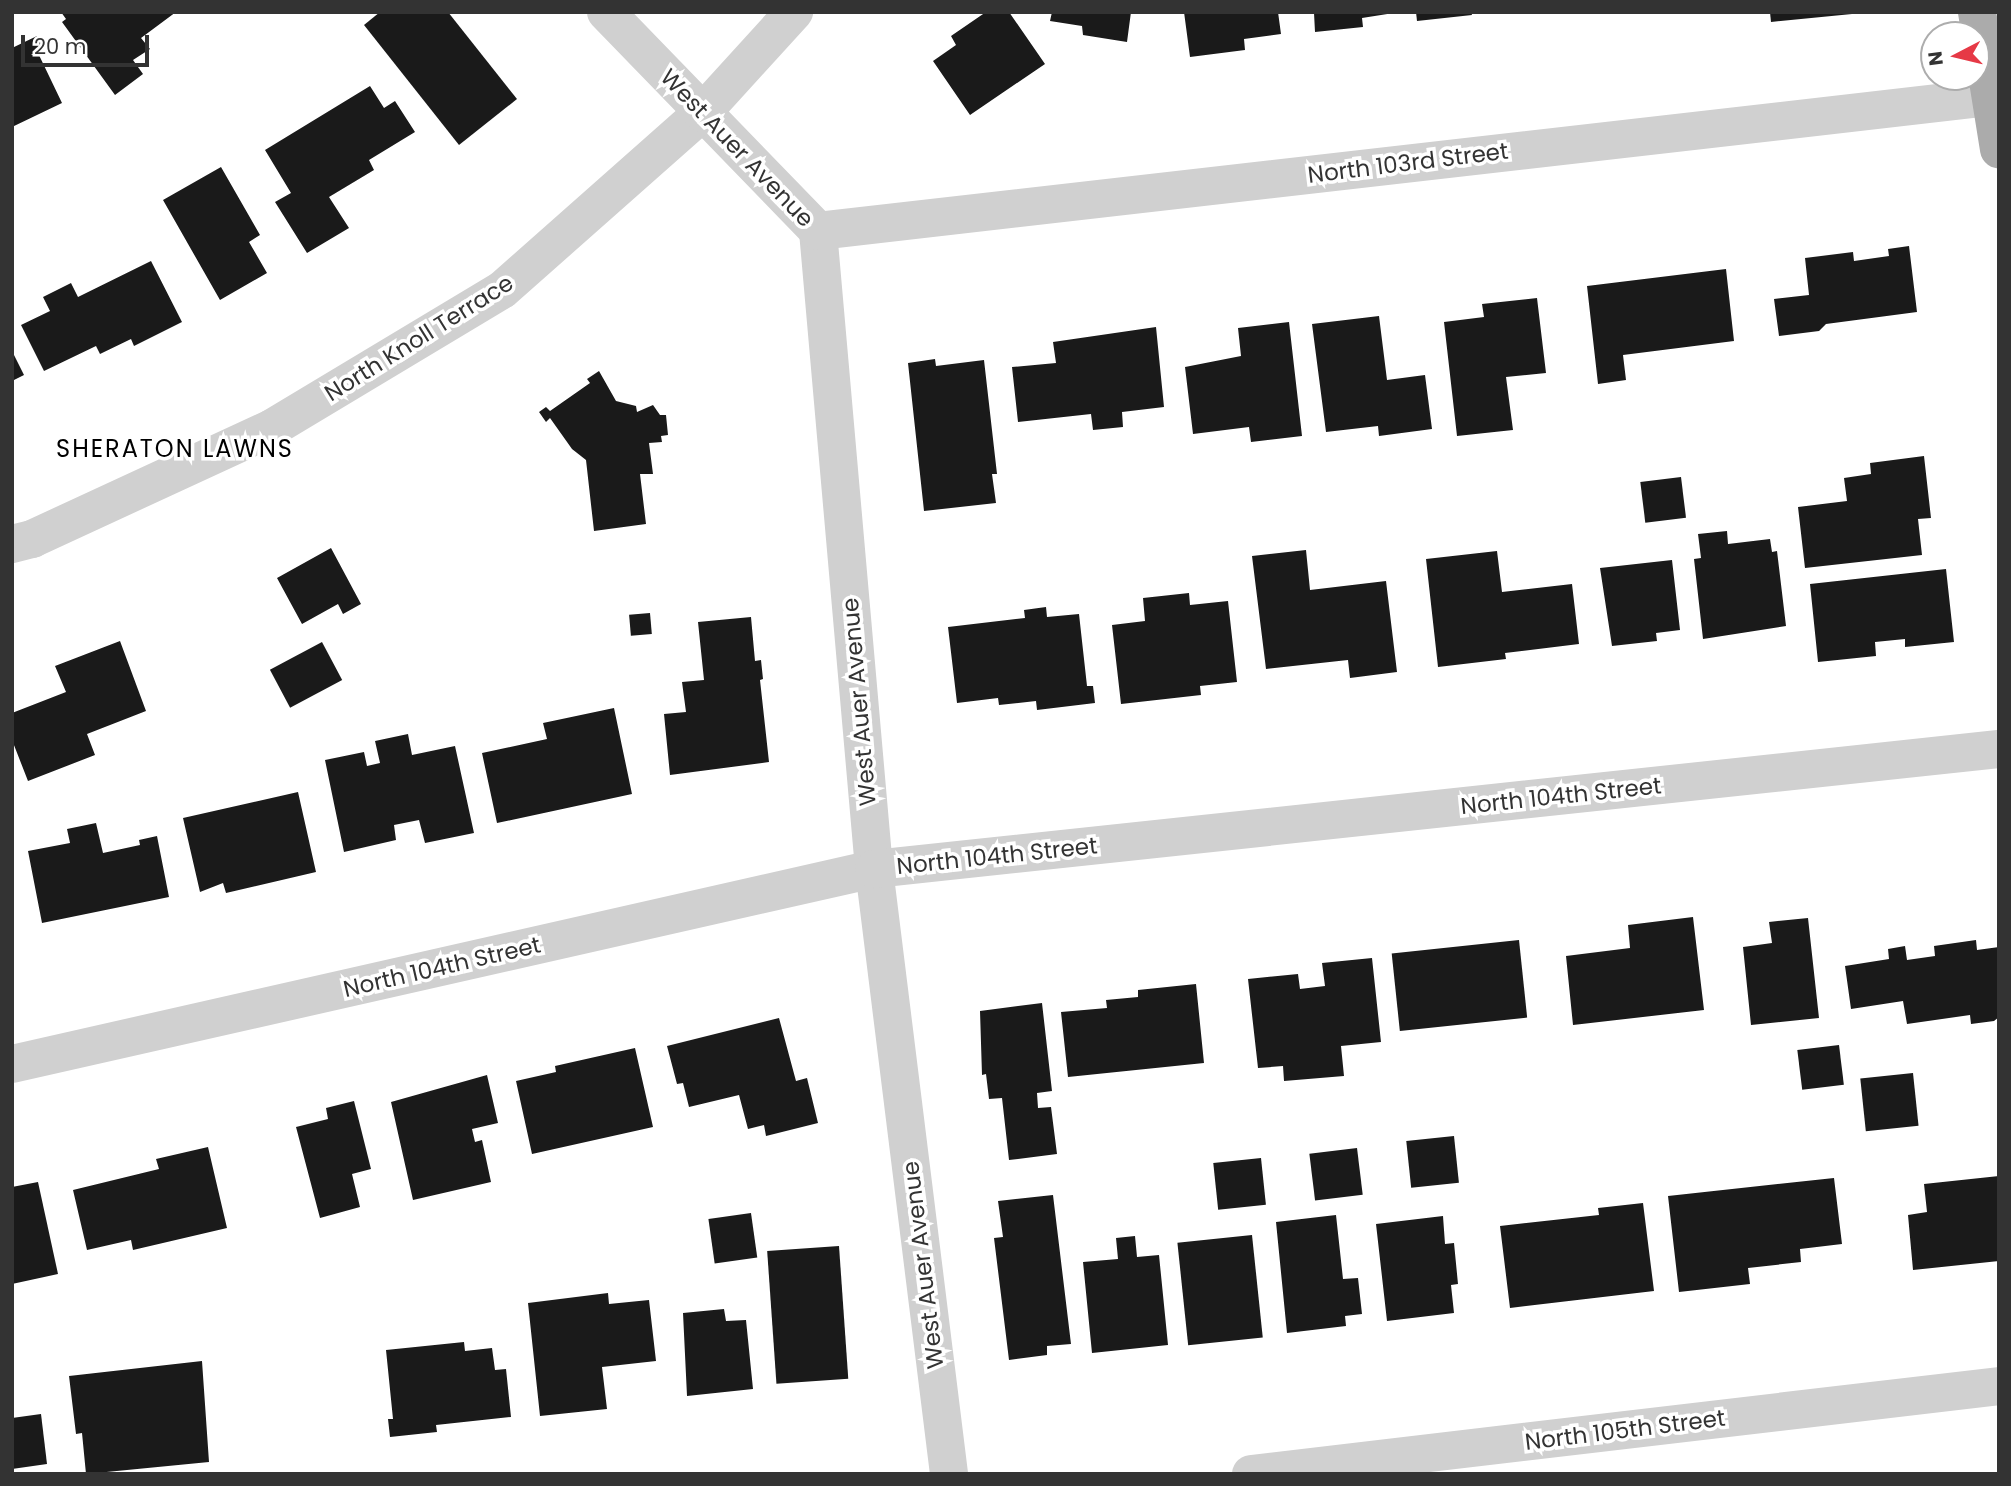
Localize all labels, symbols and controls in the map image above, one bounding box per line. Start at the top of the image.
scale bar [24,21,152,65]
north arrow [1920,21,1990,91]
text: 20 m [34,32,87,61]
text: N [1921,50,1950,67]
street label: West Auer Avenue [655,63,819,233]
street label: North 103rd Street [1306,137,1510,189]
street label: North Knoll Terrace [320,269,518,407]
district label: SHERATON LAWNS [58,435,292,463]
street label: West Auer Avenue [836,597,882,807]
street label: North 104th Street [1459,772,1663,820]
street label: North 104th Street [895,832,1099,880]
street label: North 104th Street [341,931,543,1003]
street label: West Auer Avenue [897,1160,949,1370]
street label: North 105th Street [1523,1404,1727,1456]

